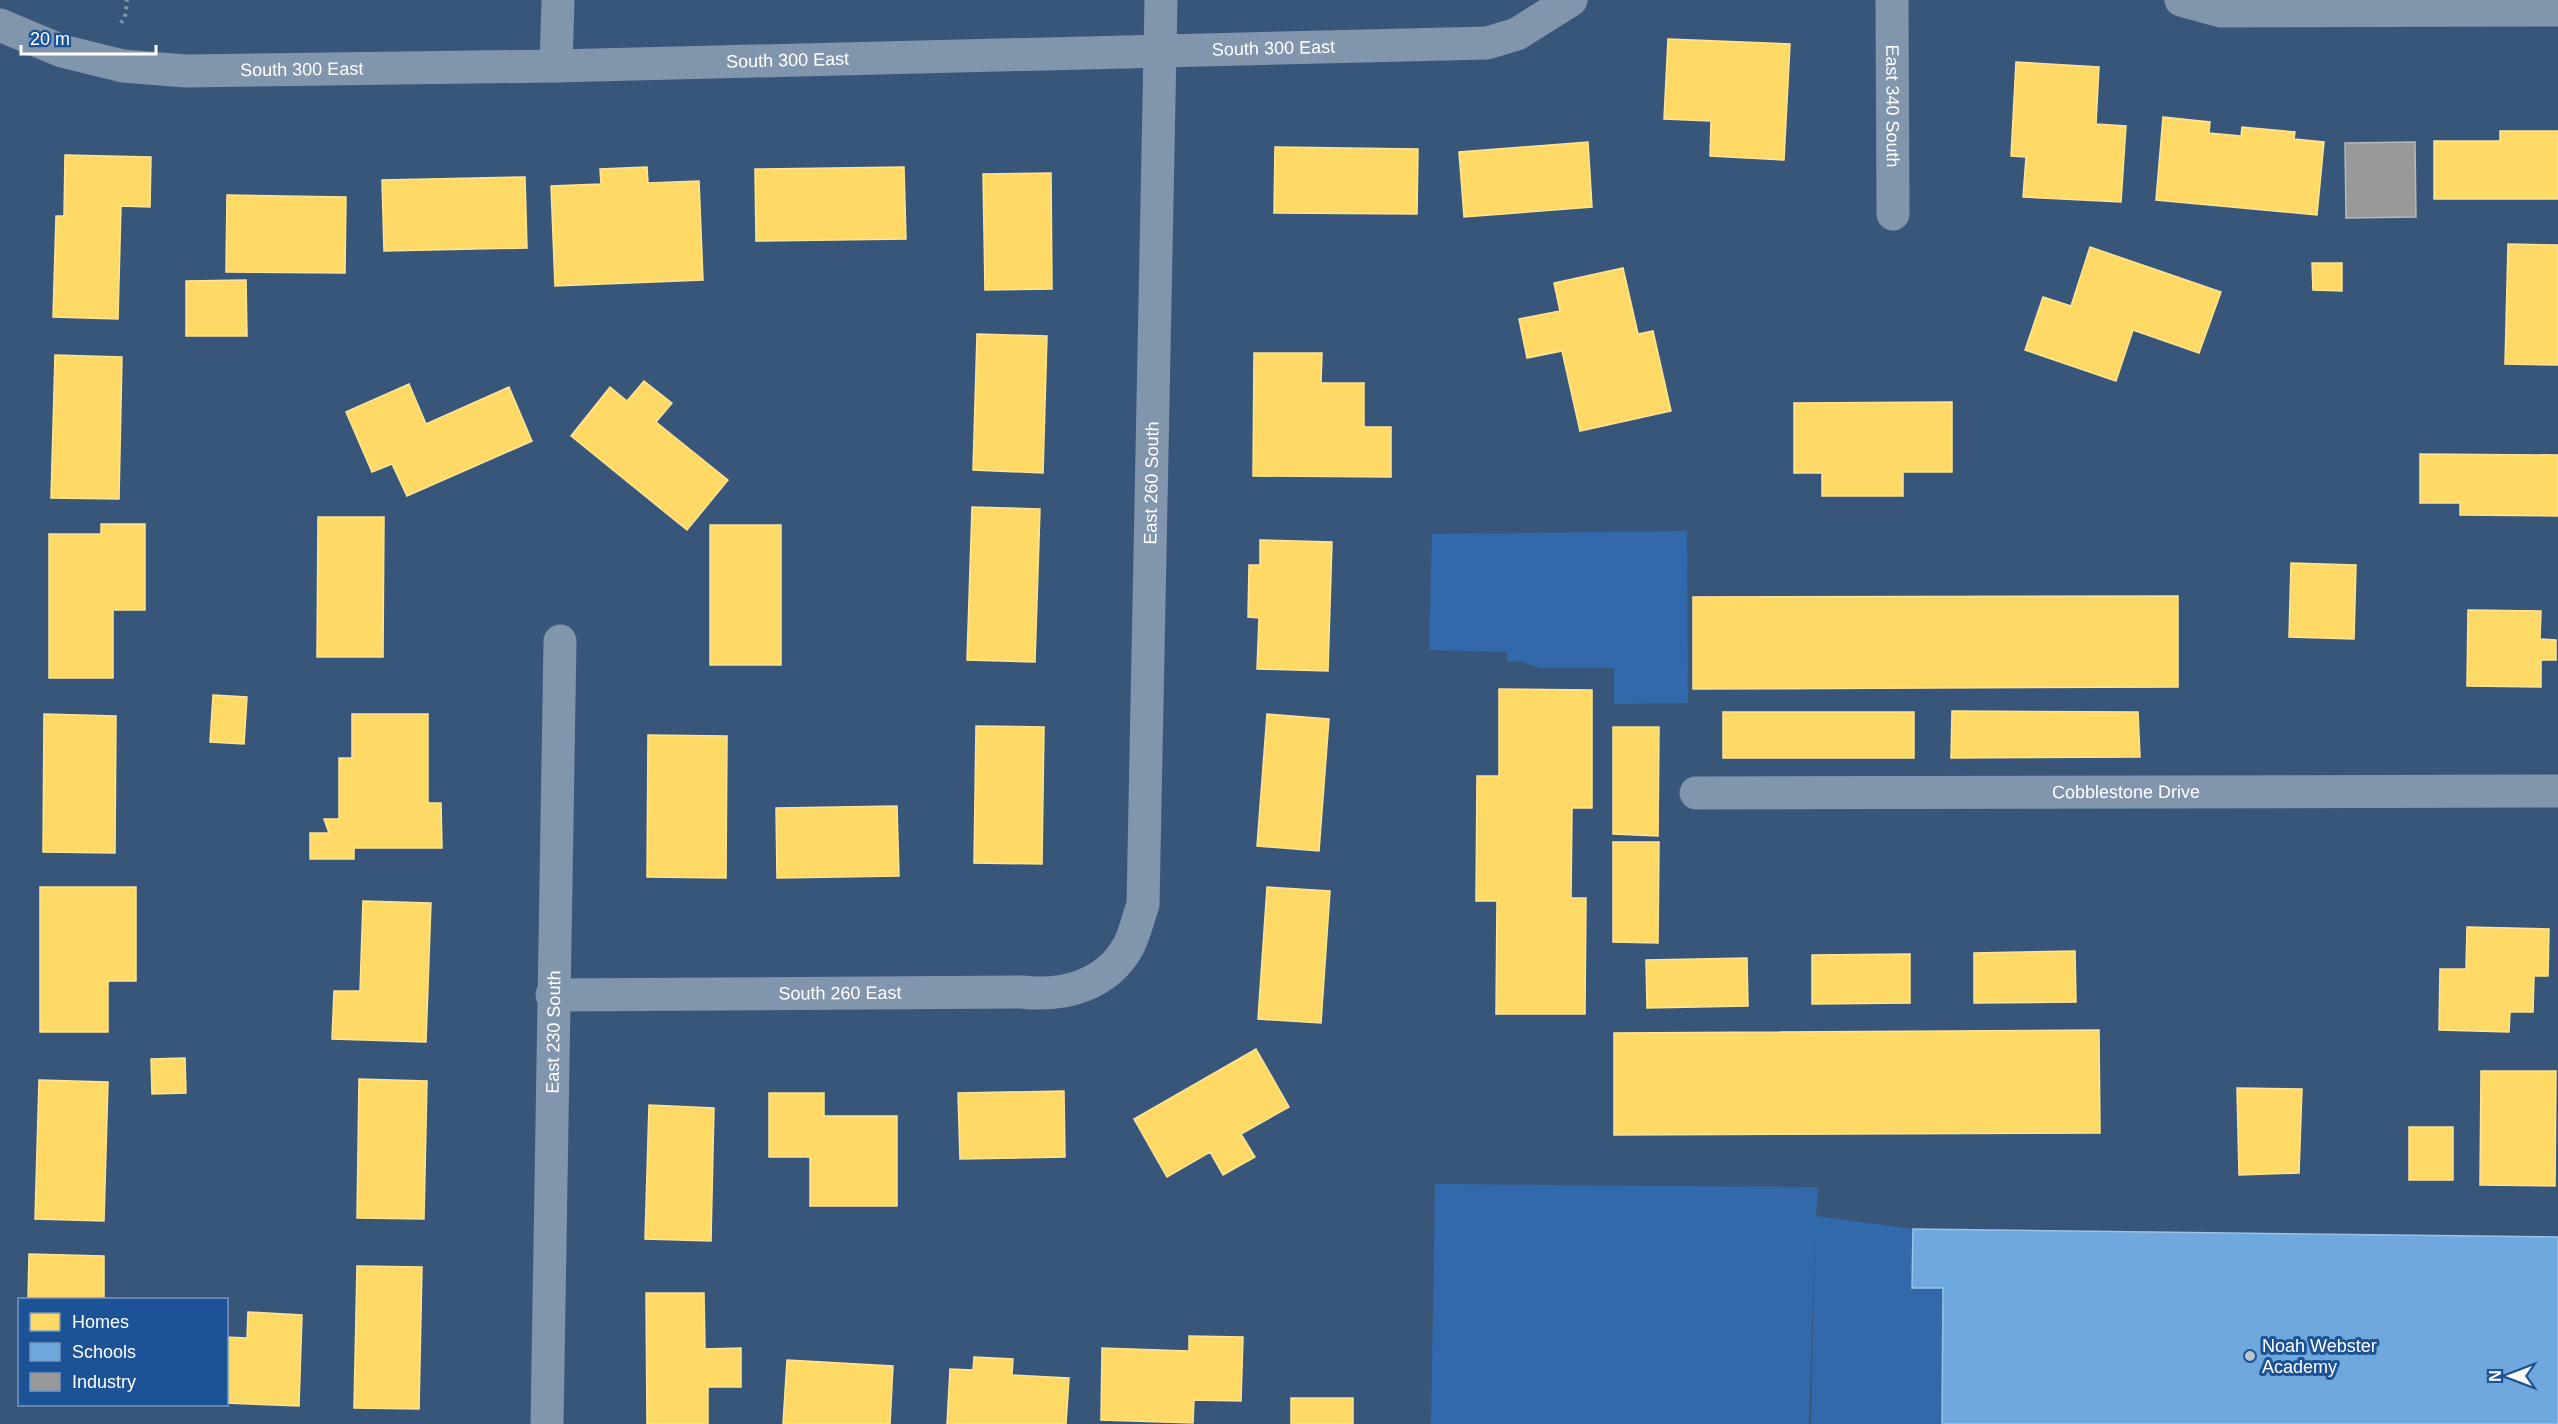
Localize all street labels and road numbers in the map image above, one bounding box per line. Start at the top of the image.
street label: South 300 East [1212,37,1335,60]
street label: East 340 South [1882,44,1903,168]
street label: South 300 East [726,49,849,72]
street label: South 300 East [240,59,363,80]
street label: East 260 South [1140,421,1163,545]
street label: Cobblestone Drive [2052,782,2200,802]
street label: East 230 South [542,970,565,1094]
street label: South 260 East [778,983,902,1004]

